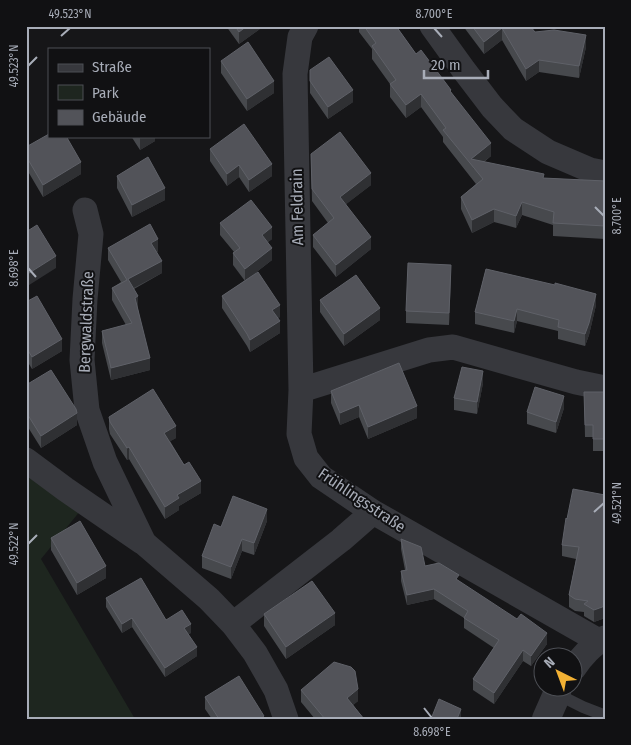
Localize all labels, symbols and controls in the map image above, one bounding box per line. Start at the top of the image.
text: 49.523°N [48,7,92,21]
text: 8.700°E [415,7,453,21]
text: 49.523°N [7,44,21,88]
legend [48,48,210,138]
scale bar [424,48,487,80]
text: 20 m [431,56,461,74]
text: Straße [92,58,132,76]
text: Park [92,84,119,102]
text: Gebäude [92,108,147,126]
street label: Am Feldrain [287,168,307,246]
text: 8.700°E [610,197,624,235]
text: 8.698°E [7,249,21,287]
street label: Bergwaldstraße [75,271,97,373]
street label: Frühlingsstraße [315,464,409,536]
text: 49.521°N [610,482,624,524]
text: 49.522°N [7,523,21,565]
north arrow [534,648,584,698]
text: N [541,654,558,672]
text: 8.698°E [413,725,451,739]

